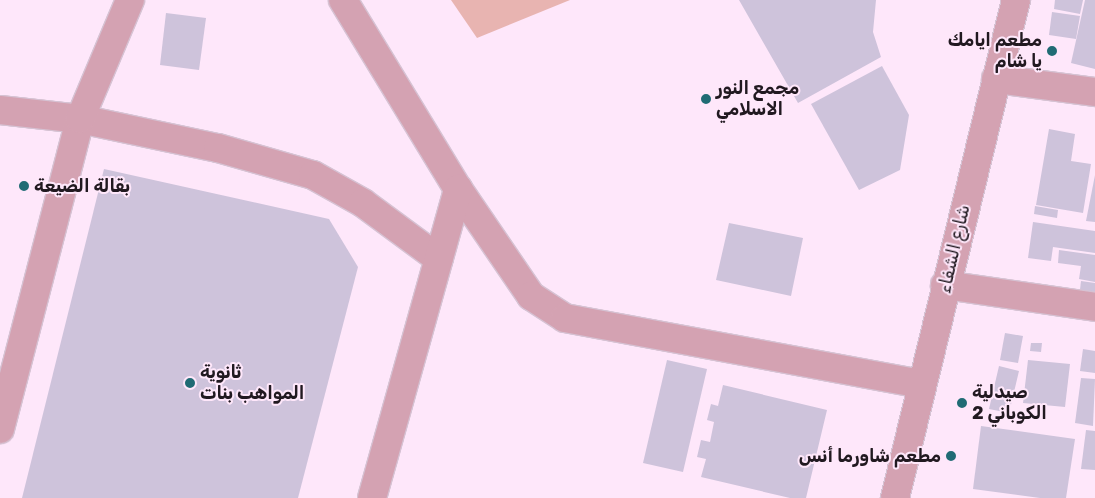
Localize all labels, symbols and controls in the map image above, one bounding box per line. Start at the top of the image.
place label: مطعم ايامك يا شام [948,30,1042,72]
marker: مطعم ايامك يا شام [1046,45,1058,57]
place label: مجمع النور الاسلامي [716,78,799,120]
marker: مجمع النور الاسلامي [700,93,712,105]
place label: بقالة الضيعة [34,175,130,197]
marker: بقالة الضيعة [18,180,30,192]
street label: شارع الشفاء [933,202,975,296]
place label: ثانوية المواهب بنات [200,362,304,404]
marker: ثانوية المواهب بنات [184,377,196,389]
place label: صيدلية الكوباني 2 [972,382,1047,424]
marker: صيدلية الكوباني 2 [956,397,968,409]
place label: مطعم شاورما أنس [799,445,941,467]
marker: مطعم شاورما أنس [945,450,957,462]

